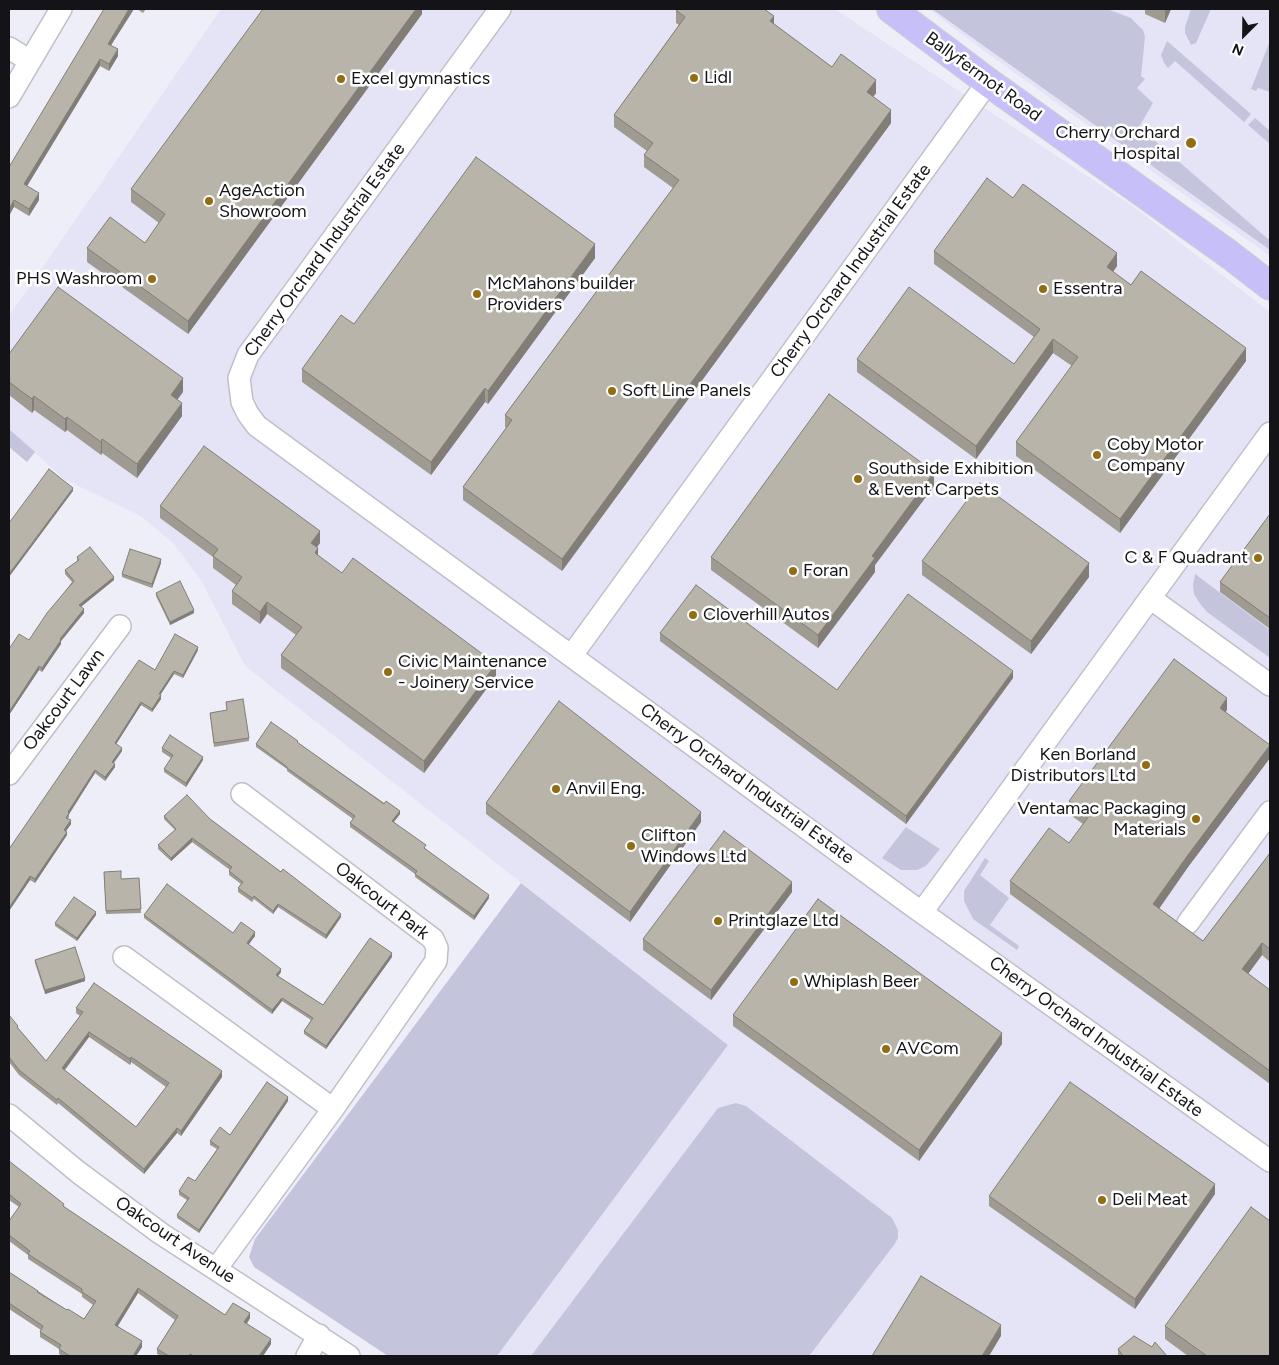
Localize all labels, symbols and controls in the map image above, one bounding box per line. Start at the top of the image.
north arrow [1219,10,1269,60]
street label: Ballyfermot Road [921,28,1045,126]
text: N [1230,39,1246,59]
place label: Lidl [704,67,732,89]
place label: Excel gymnastics [351,68,490,90]
marker: Lidl [688,72,700,84]
marker: Excel gymnastics [335,73,347,85]
place label: Cherry Orchard Hospital [1055,122,1180,164]
marker: Cherry Orchard Hospital [1184,136,1198,150]
street label: Cherry Orchard Industrial Estate [240,139,410,361]
street label: Cherry Orchard Industrial Estate [766,160,936,382]
place label: AgeAction Showroom [219,180,307,222]
marker: AgeAction Showroom [203,195,215,207]
place label: PHS Washroom [16,268,142,290]
marker: PHS Washroom [146,273,158,285]
place label: McMahons builder Providers [487,273,635,316]
place label: Essentra [1053,278,1122,300]
marker: Essentra [1037,283,1049,295]
marker: McMahons builder Providers [471,288,483,300]
place label: Soft Line Panels [622,380,751,402]
marker: Soft Line Panels [606,385,618,397]
place label: Coby Motor Company [1107,434,1204,476]
marker: Coby Motor Company [1091,449,1103,461]
place label: Southside Exhibition & Event Carpets [868,458,1033,500]
marker: Southside Exhibition & Event Carpets [852,473,864,485]
place label: C & F Quadrant [1124,547,1248,569]
marker: C & F Quadrant [1252,552,1264,564]
place label: Foran [803,560,848,582]
marker: Foran [787,565,799,577]
place label: Cloverhill Autos [703,604,830,626]
marker: Cloverhill Autos [687,609,699,621]
street label: Oakcourt Lawn [19,645,109,755]
place label: Civic Maintenance - Joinery Service [398,651,547,694]
marker: Civic Maintenance - Joinery Service [382,666,394,678]
street label: Cherry Orchard Industrial Estate [636,699,858,869]
place label: Ken Borland Distributors Ltd [1011,744,1136,786]
marker: Ken Borland Distributors Ltd [1140,759,1152,771]
place label: Anvil Eng. [566,778,645,800]
marker: Anvil Eng. [550,783,562,795]
place label: Ventamac Packaging Materials [1018,798,1186,841]
marker: Ventamac Packaging Materials [1190,813,1202,825]
place label: Clifton Windows Ltd [641,825,747,868]
marker: Clifton Windows Ltd [625,840,637,852]
street label: Oakcourt Park [331,858,433,944]
place label: Printglaze Ltd [728,910,839,932]
marker: Printglaze Ltd [712,915,724,927]
street label: Cherry Orchard Industrial Estate [985,952,1207,1122]
place label: Whiplash Beer [804,971,919,993]
marker: Whiplash Beer [788,976,800,988]
place label: AVCom [896,1038,959,1060]
marker: AVCom [880,1043,892,1055]
place label: Deli Meat [1112,1189,1188,1211]
street label: Oakcourt Avenue [111,1192,239,1288]
marker: Deli Meat [1096,1194,1108,1206]

